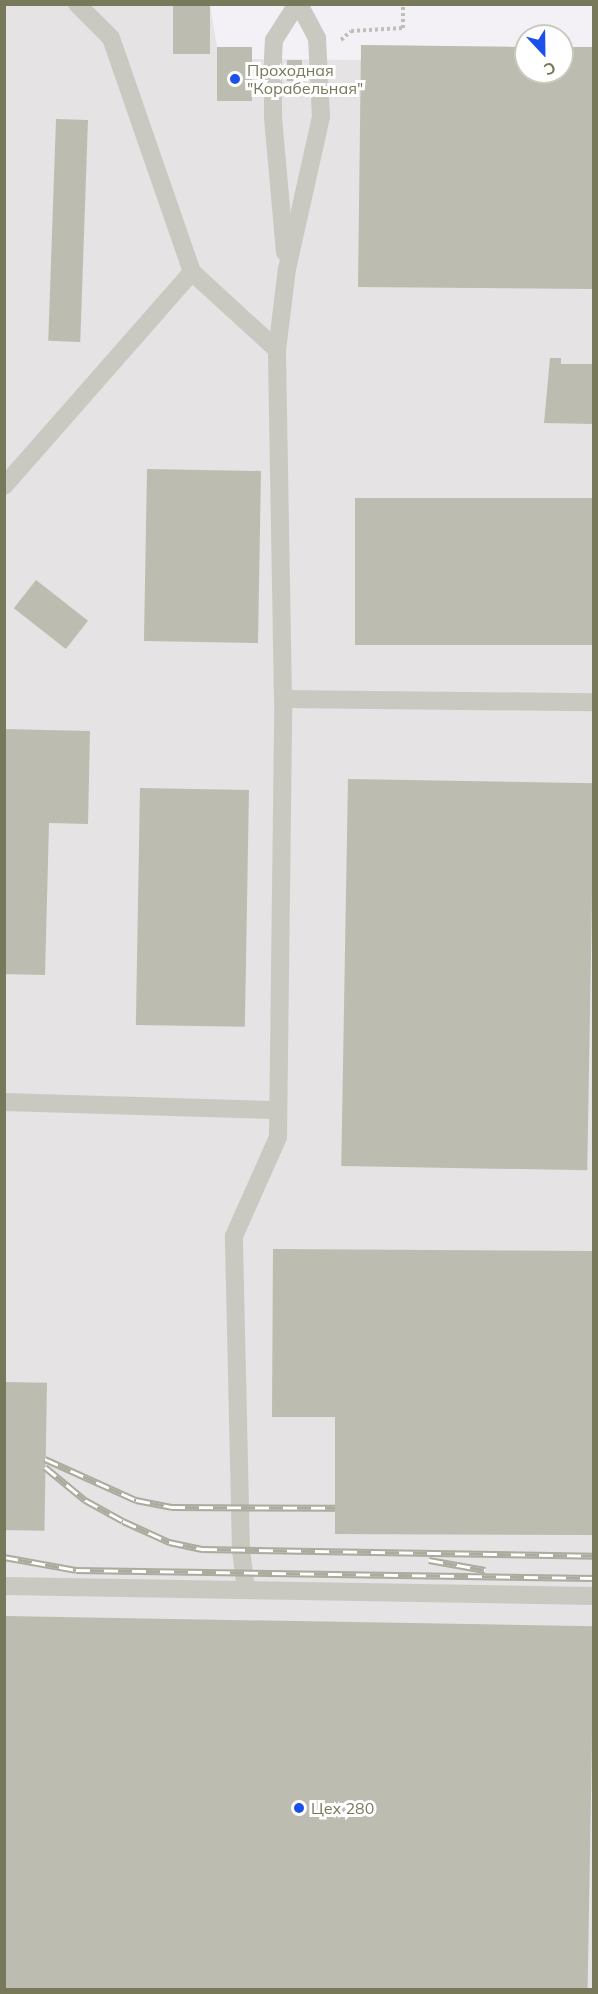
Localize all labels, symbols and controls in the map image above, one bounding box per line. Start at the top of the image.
north arrow [514,24,574,84]
text: С [541,58,559,80]
place label: Проходная "Корабельная" [247,60,363,98]
marker: Проходная "Корабельная" [228,72,242,86]
place label: Цех 280 [311,1798,374,1818]
marker: Цех 280 [292,1801,306,1815]

